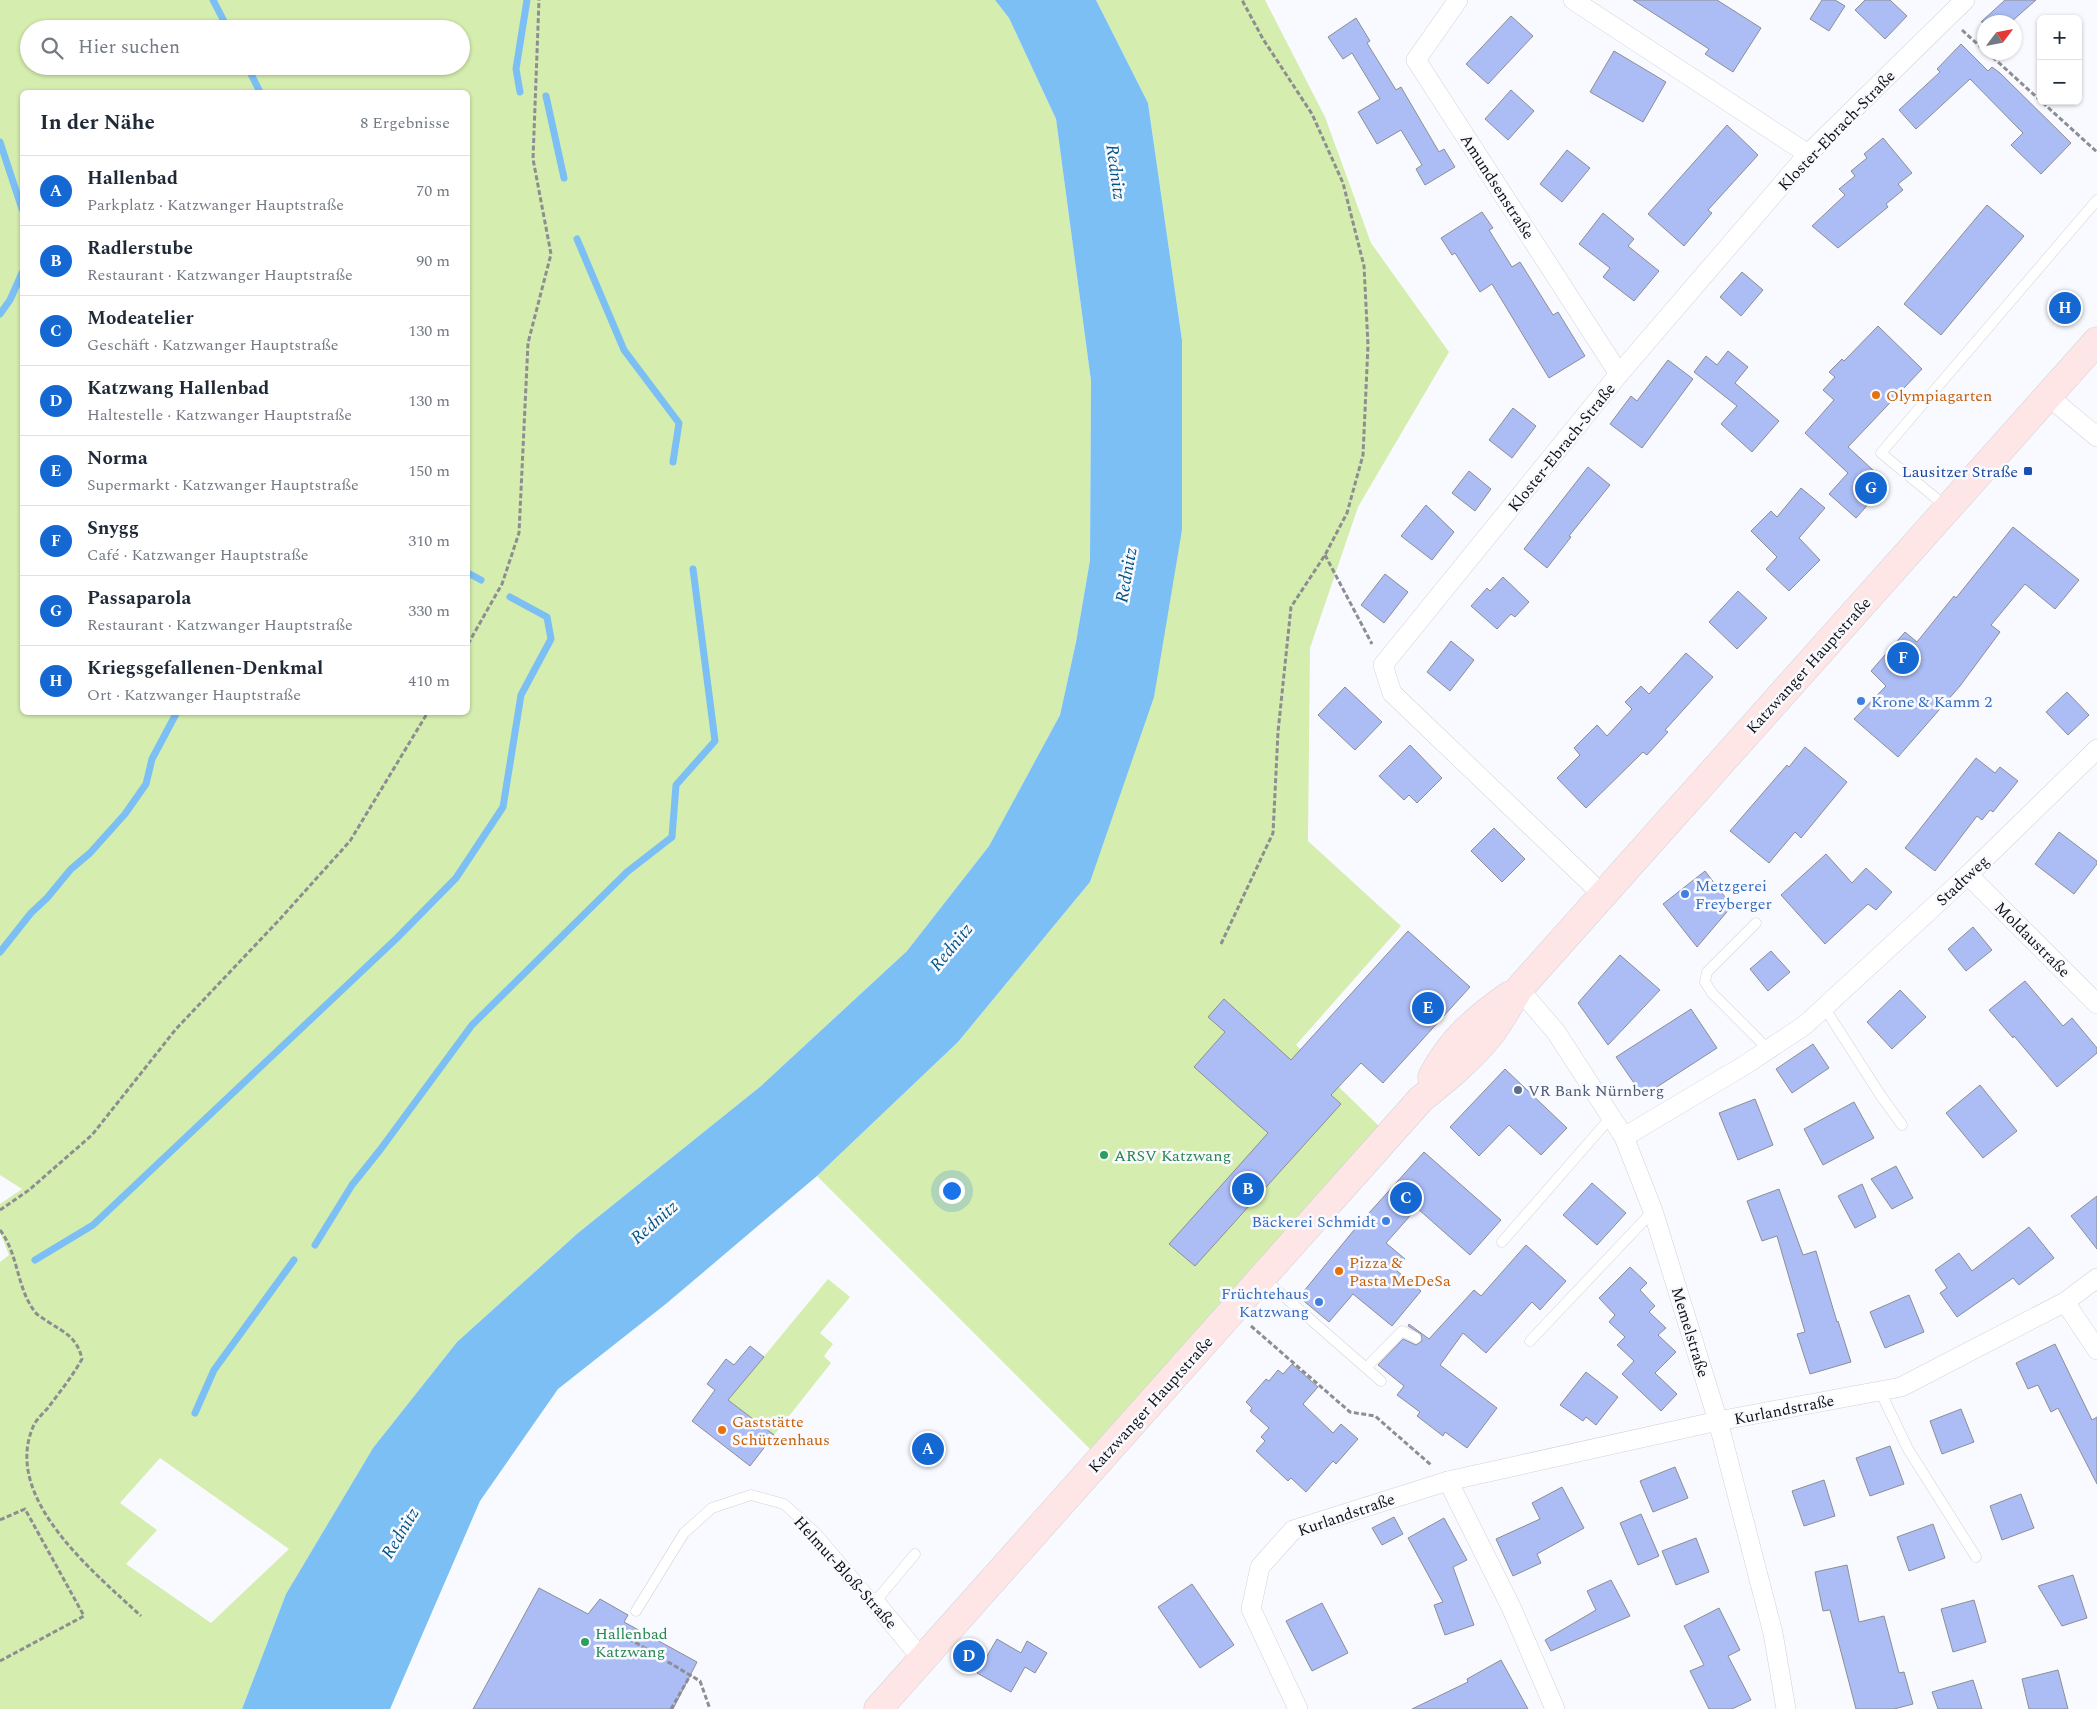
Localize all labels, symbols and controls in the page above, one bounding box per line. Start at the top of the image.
north arrow [1977,15,2022,60]
map controls [2037,15,2082,105]
button: + [2037,15,2082,60]
search box [20,20,470,75]
text: Hier suchen [78,33,180,62]
icon: search [38,34,66,62]
button: − [2037,60,2082,105]
street label: Kloster-Ebrach-Straße [1773,65,1901,197]
text: In der Nähe [40,107,155,139]
text: 8 Ergebnisse [360,111,450,135]
street label: Amundsenstraße [1454,129,1540,244]
water label: Rednitz [1098,143,1133,202]
text: Hallenbad [87,164,178,193]
text: A [50,179,62,203]
text: 70 m [416,179,450,203]
text: Parkplatz · Katzwanger Hauptstraße [87,193,344,217]
text: Radlerstube [87,234,193,263]
text: B [50,249,62,273]
text: 90 m [416,249,450,273]
text: Restaurant · Katzwanger Hauptstraße [87,263,353,287]
pin: H [2049,289,2081,327]
text: Modeatelier [87,304,194,333]
text: C [50,319,62,343]
text: 130 m [408,319,450,343]
text: Geschäft · Katzwanger Hauptstraße [87,333,339,357]
text: Katzwang Hallenbad [87,374,269,403]
street label: Kloster-Ebrach-Straße [1502,378,1621,517]
place label: Olympiagarten [1886,384,1992,408]
text: D [50,389,62,413]
text: 130 m [408,389,450,413]
marker: Olympiagarten [1870,389,1882,401]
text: Haltestelle · Katzwanger Hauptstraße [87,403,352,427]
text: Norma [87,444,148,473]
text: E [51,459,61,483]
text: 150 m [408,459,450,483]
place label: Lausitzer Straße [1902,460,2018,484]
marker: Lausitzer Straße [2022,465,2034,477]
pin: G [1855,469,1887,507]
text: Supermarkt · Katzwanger Hauptstraße [87,473,359,497]
text: Snygg [87,514,139,543]
text: F [51,529,61,553]
text: 310 m [408,529,450,553]
text: Café · Katzwanger Hauptstraße [87,543,308,567]
water label: Rednitz [1108,545,1145,605]
text: Passaparola [87,584,191,613]
street label: Katzwanger Hauptstraße [1741,592,1877,739]
text: G [50,599,62,623]
text: 330 m [408,599,450,623]
text: Restaurant · Katzwanger Hauptstraße [87,613,353,637]
pin: F [1887,639,1919,677]
text: Kriegsgefallenen-Denkmal [87,654,323,683]
text: H [49,669,63,693]
text: 410 m [408,669,450,693]
text: Ort · Katzwanger Hauptstraße [87,683,301,707]
place label: Krone & Kamm 2 [1871,690,1992,714]
marker: Krone & Kamm 2 [1855,695,1867,707]
street label: Stadtweg [1931,850,1995,912]
place label: Metzgerei Freyberger [1695,874,1772,916]
marker: Metzgerei Freyberger [1679,888,1691,900]
street label: Moldaustraße [1989,896,2076,983]
water label: Rednitz [923,917,980,977]
pin: E [1412,989,1444,1027]
place label: VR Bank Nürnberg [1528,1079,1664,1103]
marker: VR Bank Nürnberg [1512,1084,1524,1096]
place label: ARSV Katzwang [1114,1144,1231,1168]
marker: ARSV Katzwang [1098,1149,1110,1161]
pin: B [1232,1170,1264,1208]
your location [939,1178,965,1204]
pin: C [1390,1179,1422,1217]
water label: Rednitz [624,1194,684,1251]
place label: Bäckerei Schmidt [1251,1210,1376,1234]
marker: Bäckerei Schmidt [1380,1215,1392,1227]
place label: Pizza & Pasta MeDeSa [1349,1251,1451,1293]
marker: Pizza & Pasta MeDeSa [1333,1265,1345,1277]
place label: Früchtehaus Katzwang [1221,1282,1309,1324]
street label: Memelstraße [1665,1284,1715,1381]
marker: Früchtehaus Katzwang [1313,1296,1325,1308]
street label: Katzwanger Hauptstraße [1083,1331,1219,1478]
street label: Kurlandstraße [1732,1389,1836,1431]
place label: Gaststätte Schützenhaus [732,1410,830,1452]
marker: Gaststätte Schützenhaus [716,1424,728,1436]
pin: A [912,1430,944,1468]
street label: Kurlandstraße [1294,1487,1398,1543]
water label: Rednitz [375,1502,426,1564]
street label: Helmut-Bloß-Straße [788,1511,903,1635]
place label: Hallenbad Katzwang [595,1622,668,1664]
marker: Hallenbad Katzwang [579,1636,591,1648]
pin: D [953,1637,985,1675]

